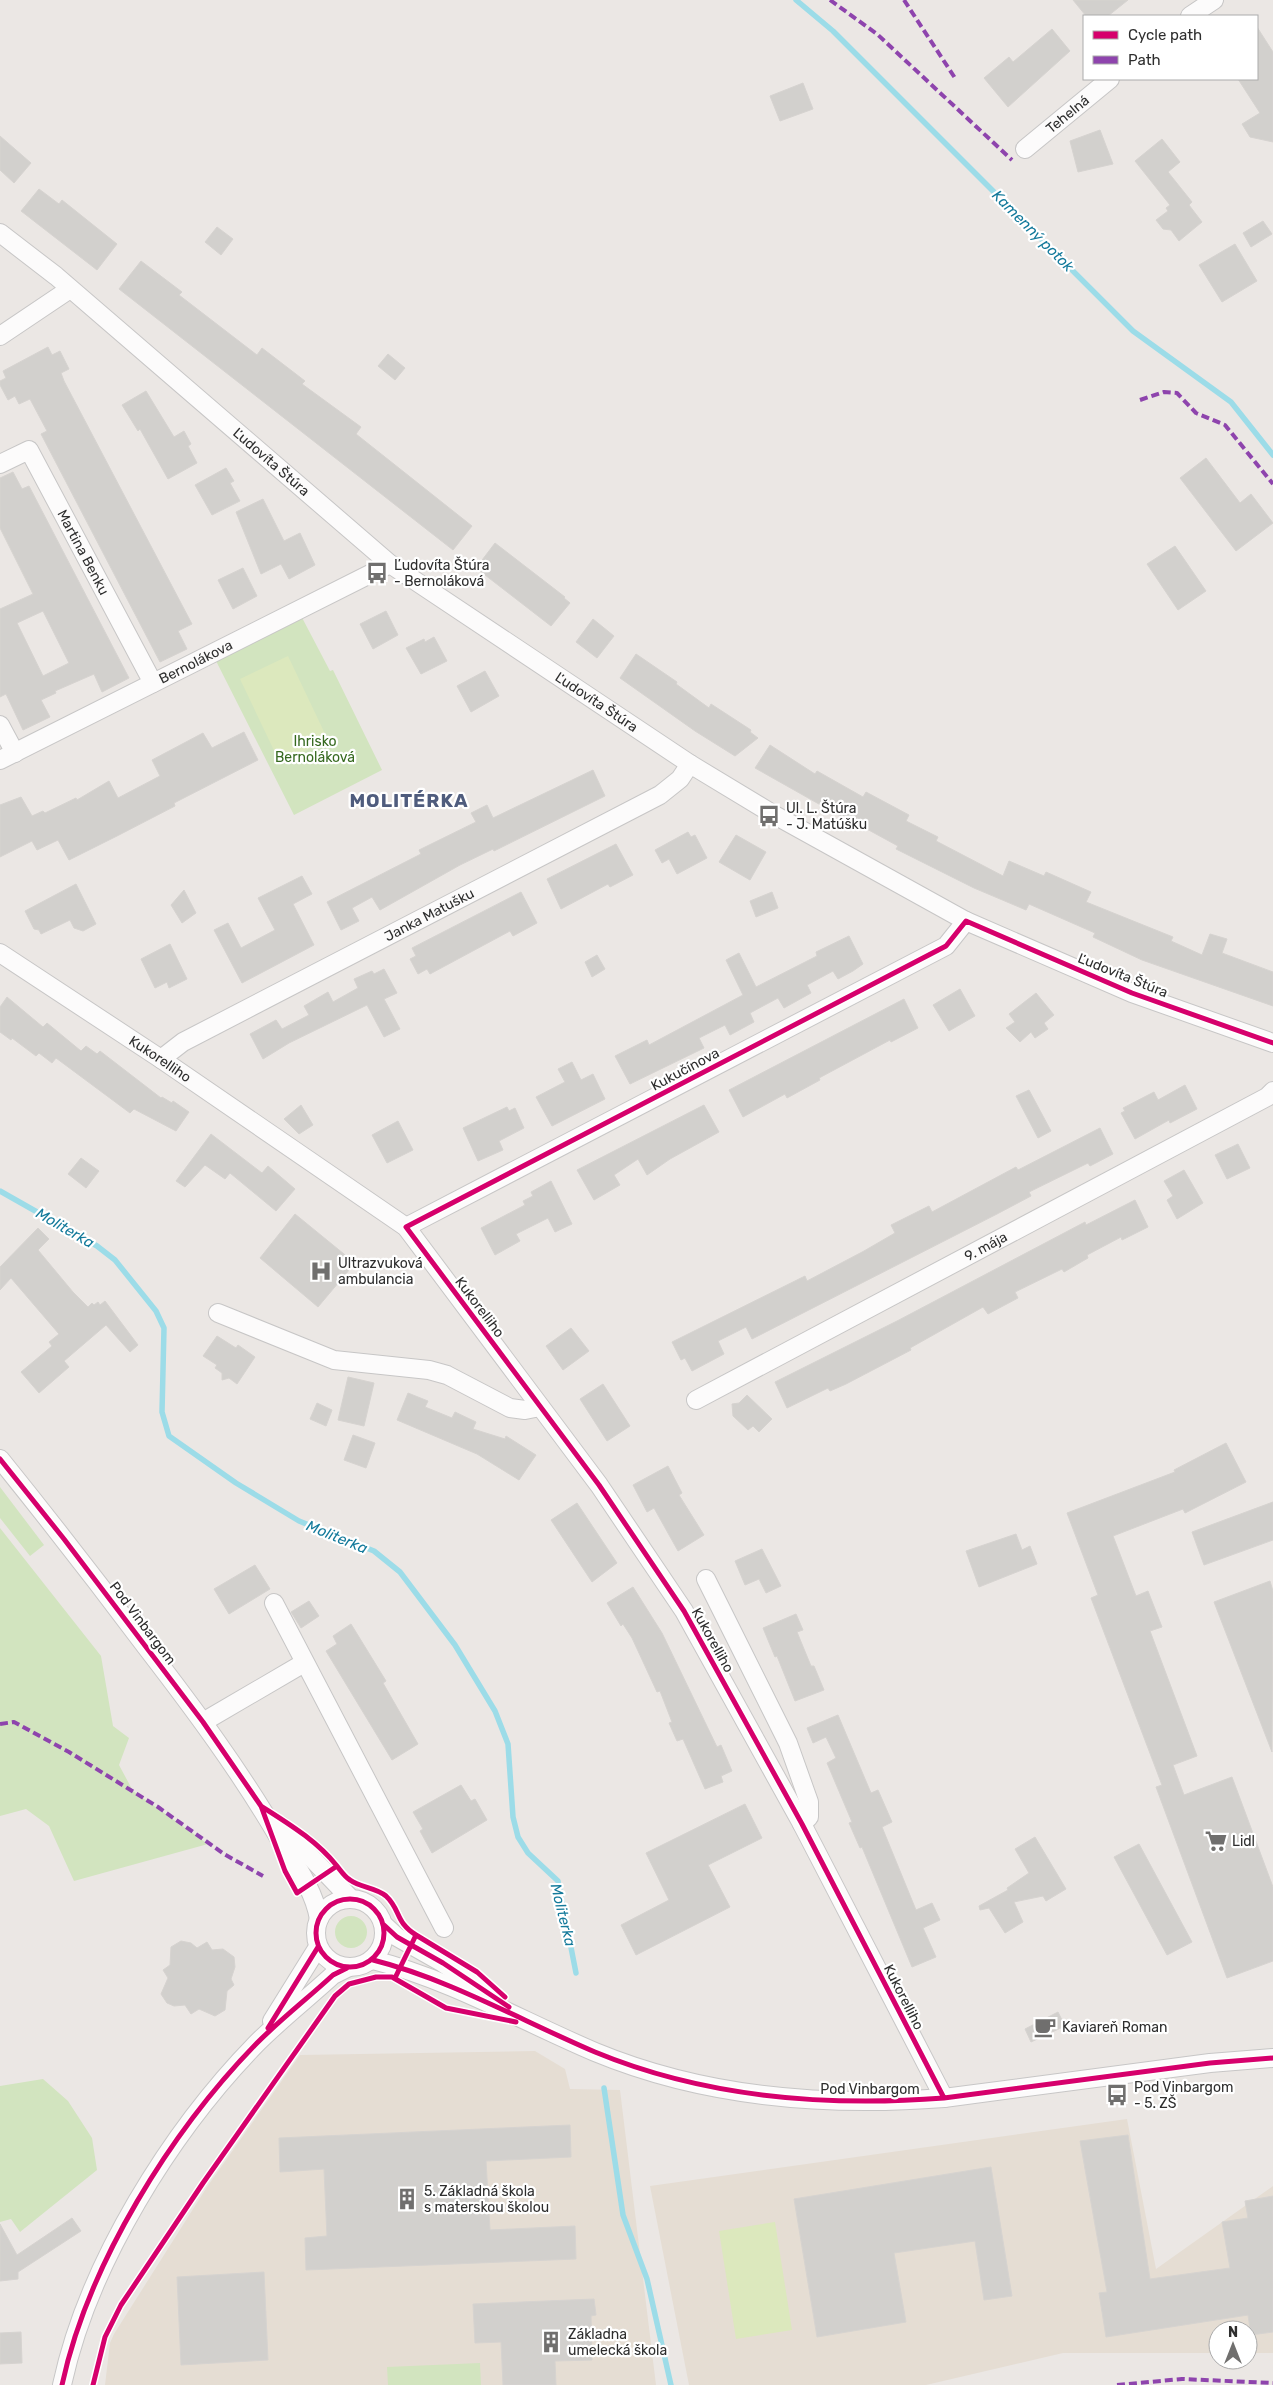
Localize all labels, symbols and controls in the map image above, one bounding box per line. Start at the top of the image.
legend [1083,15,1258,80]
text: Cycle path [1128,26,1202,44]
text: Path [1128,51,1161,69]
street label: Tehelná [1043,92,1093,137]
water label: Kamenný potok [988,186,1078,276]
street label: Ľudovíta Štúra [229,424,313,500]
street label: Martina Benku [53,507,113,598]
place label: Ľudovíta Štúra - Bernoláková [394,556,490,590]
bus stop icon: Ľudovíta Štúra - Bernoláková [364,560,390,586]
street label: Bernolákova [156,637,236,688]
street label: Ľudovíta Štúra [552,669,641,736]
park label: Ihrisko Bernoláková [275,733,355,766]
district label: MOLITÉRKA [349,789,469,812]
place label: Ul. L. Štúra - J. Matúšku [786,799,867,833]
bus stop icon: Ul. L. Štúra - J. Matúšku [756,803,782,829]
street label: Janka Matušku [382,885,477,945]
street label: Ľudovíta Štúra [1075,949,1171,1001]
street label: Kukorelliho [126,1032,194,1086]
street label: Kukučínova [648,1044,722,1094]
water label: Moliterka [33,1204,97,1252]
street label: 9. mája [962,1228,1010,1265]
place label: Ultrazvuková ambulancia [338,1255,423,1288]
hospital icon: Ultrazvuková ambulancia [308,1258,334,1284]
street label: Kukorelliho [451,1274,508,1341]
water label: Moliterka [304,1517,370,1557]
street label: Pod Vinbargom [106,1579,179,1668]
street label: Kukorelliho [688,1605,737,1676]
supermarket icon: Lidl [1203,1828,1229,1854]
place label: Lidl [1232,1833,1255,1850]
water label: Moliterka [546,1882,580,1949]
street label: Kukorelliho [880,1962,927,2033]
cafe icon: Kaviareň Roman [1032,2014,1058,2040]
place label: Kaviareň Roman [1062,2019,1168,2036]
place label: Pod Vinbargom - 5. ZŠ [1134,2079,1233,2112]
street label: Pod Vinbargom [820,2081,920,2098]
bus stop icon: Pod Vinbargom - 5. ZŠ [1104,2082,1130,2108]
place label: 5. Základná škola s materskou školou [424,2183,549,2216]
building icon: 5. Základná škola s materskou školou [394,2186,420,2212]
north arrow [1208,2320,1258,2370]
text: N [1228,2324,1238,2341]
place label: Základna umelecká škola [568,2326,667,2359]
building icon: Základna umelecká škola [538,2329,564,2355]

